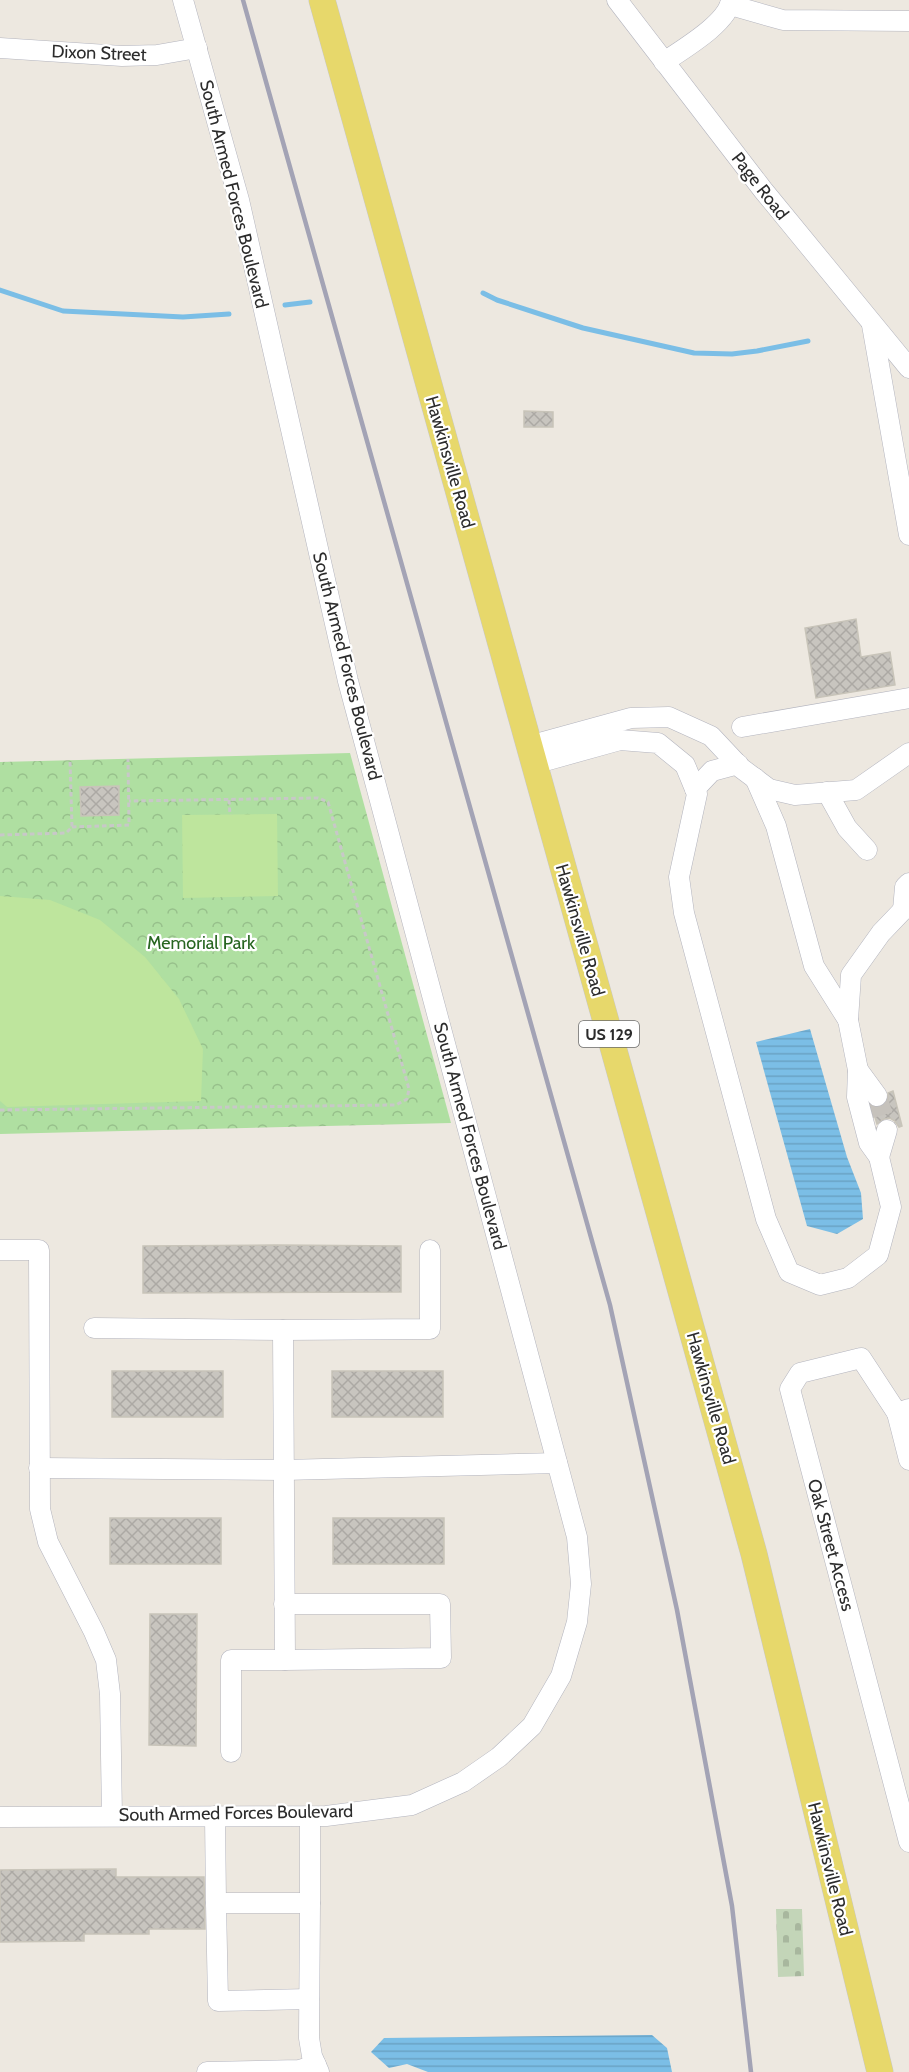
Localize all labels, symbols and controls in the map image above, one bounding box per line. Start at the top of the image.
street label: Dixon Street [51,40,147,66]
street label: South Armed Forces Boulevard [195,78,273,310]
street label: Page Road [727,148,793,224]
street label: Hawkinsville Road [421,393,479,531]
street label: South Armed Forces Boulevard [308,550,386,782]
street label: Hawkinsville Road [551,861,609,999]
park label: Memorial Park [147,932,256,954]
street label: South Armed Forces Boulevard [429,1020,511,1252]
road number: US 129 [579,1021,639,1047]
street label: Hawkinsville Road [682,1329,740,1467]
street label: Oak Street Access [803,1477,859,1613]
street label: South Armed Forces Boulevard [119,1800,353,1826]
street label: Hawkinsville Road [803,1800,857,1938]

